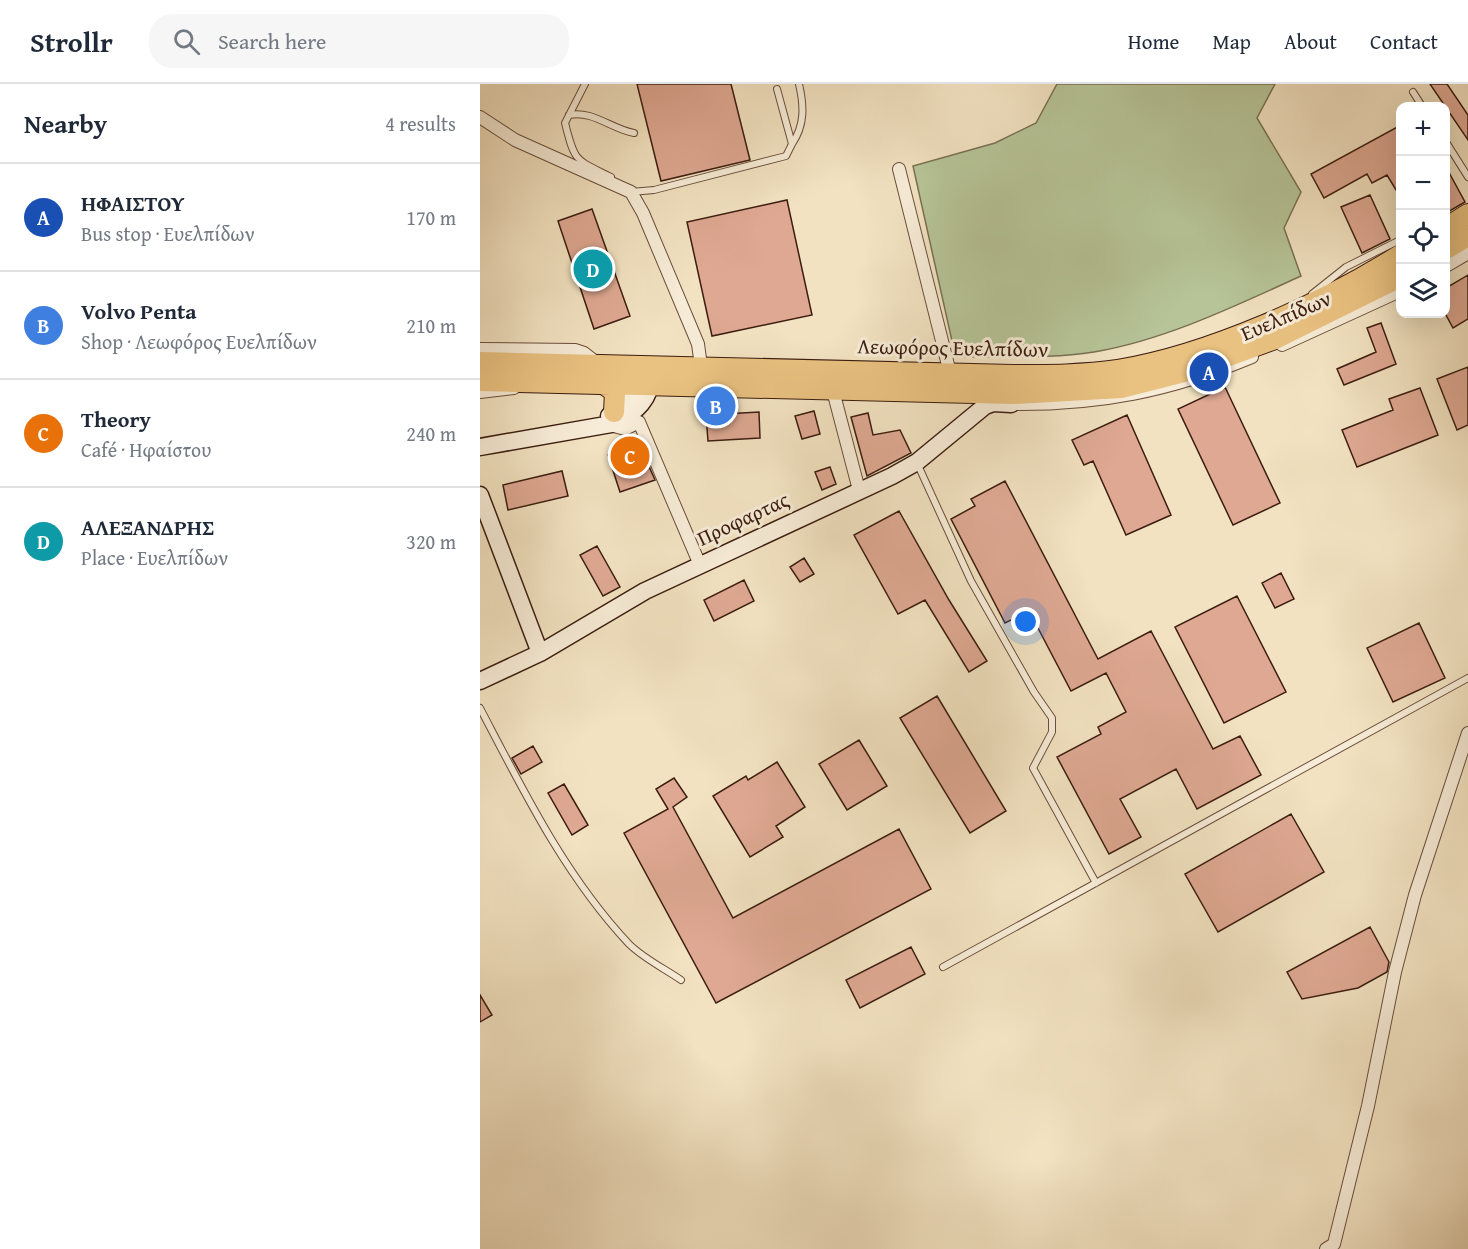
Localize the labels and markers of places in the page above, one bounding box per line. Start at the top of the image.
pin: D [574,246,612,291]
pin: A [1190,350,1228,394]
pin: B [696,384,736,428]
pin: C [610,434,650,478]

